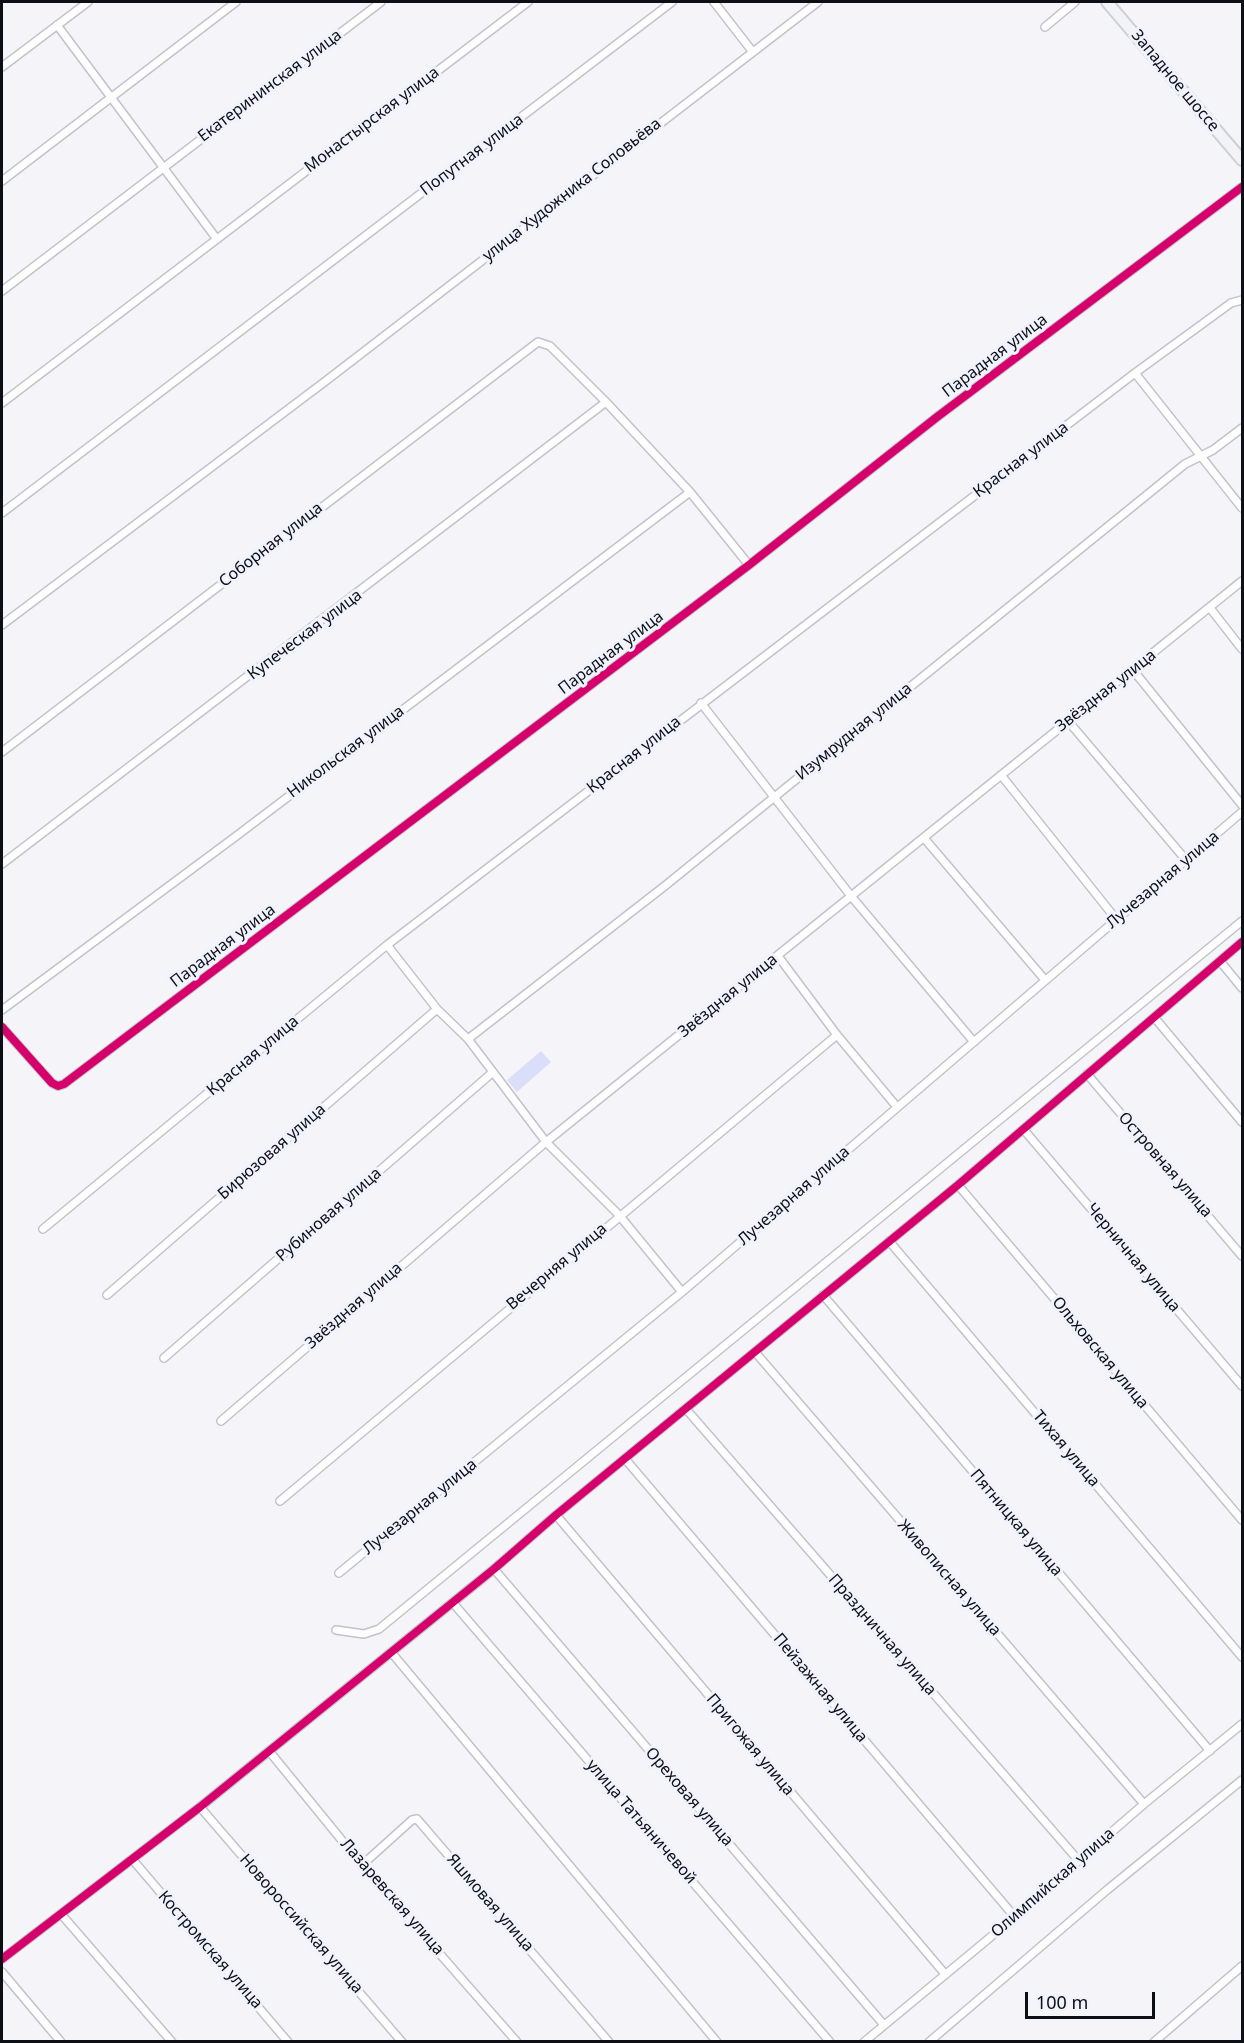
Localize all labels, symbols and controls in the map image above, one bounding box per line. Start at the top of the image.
street label: Екатерининская улица [194,26,346,146]
street label: Западное шоссе [1127,26,1223,136]
street label: Монастырская улица [301,63,443,177]
street label: Попутная улица [417,110,527,200]
street label: улица Художника Соловьёва [479,114,665,266]
street label: Парадная улица [939,310,1051,402]
street label: Красная улица [970,418,1072,502]
street label: Соборная улица [215,499,327,591]
street label: Купеческая улица [244,586,366,684]
street label: Парадная улица [555,607,667,699]
street label: Звёздная улица [1052,646,1160,736]
street label: Изумрудная улица [792,679,916,785]
street label: Никольская улица [284,702,408,802]
street label: Красная улица [583,712,685,798]
street label: Лучезарная улица [1103,827,1223,933]
street label: Парадная улица [167,900,279,992]
street label: Звёздная улица [675,950,781,1042]
street label: Красная улица [203,1012,303,1100]
street label: Бирюзовая улица [214,1100,330,1204]
street label: Островная улица [1114,1108,1216,1222]
street label: Лучезарная улица [734,1142,854,1250]
street label: Рубиновая улица [272,1164,386,1266]
street label: Черничная улица [1082,1200,1184,1316]
street label: Вечерняя улица [503,1220,611,1314]
street label: Звёздная улица [302,1259,406,1353]
street label: Ольховская улица [1048,1293,1152,1413]
street label: Тихая улица [1028,1407,1104,1491]
street label: Лучезарная улица [359,1455,481,1559]
street label: Пятницкая улица [966,1466,1066,1580]
street label: Живописная улица [893,1516,1005,1640]
street label: Праздничная улица [824,1570,940,1700]
street label: Пейзажная улица [769,1630,871,1746]
street label: Пригожая улица [702,1690,798,1800]
street label: Ореховая улица [641,1744,737,1850]
street label: улица Татьяничевой [582,1756,700,1888]
street label: Олимпийская улица [987,1824,1119,1942]
street label: Лазаревская улица [336,1835,448,1959]
street label: Новороссийская улица [235,1850,367,1998]
street label: Яшмовая улица [442,1850,538,1956]
street label: Костромская улица [154,1887,266,2013]
scale bar [1028,1980,1158,2018]
text: 100 m [1036,1990,1088,2014]

